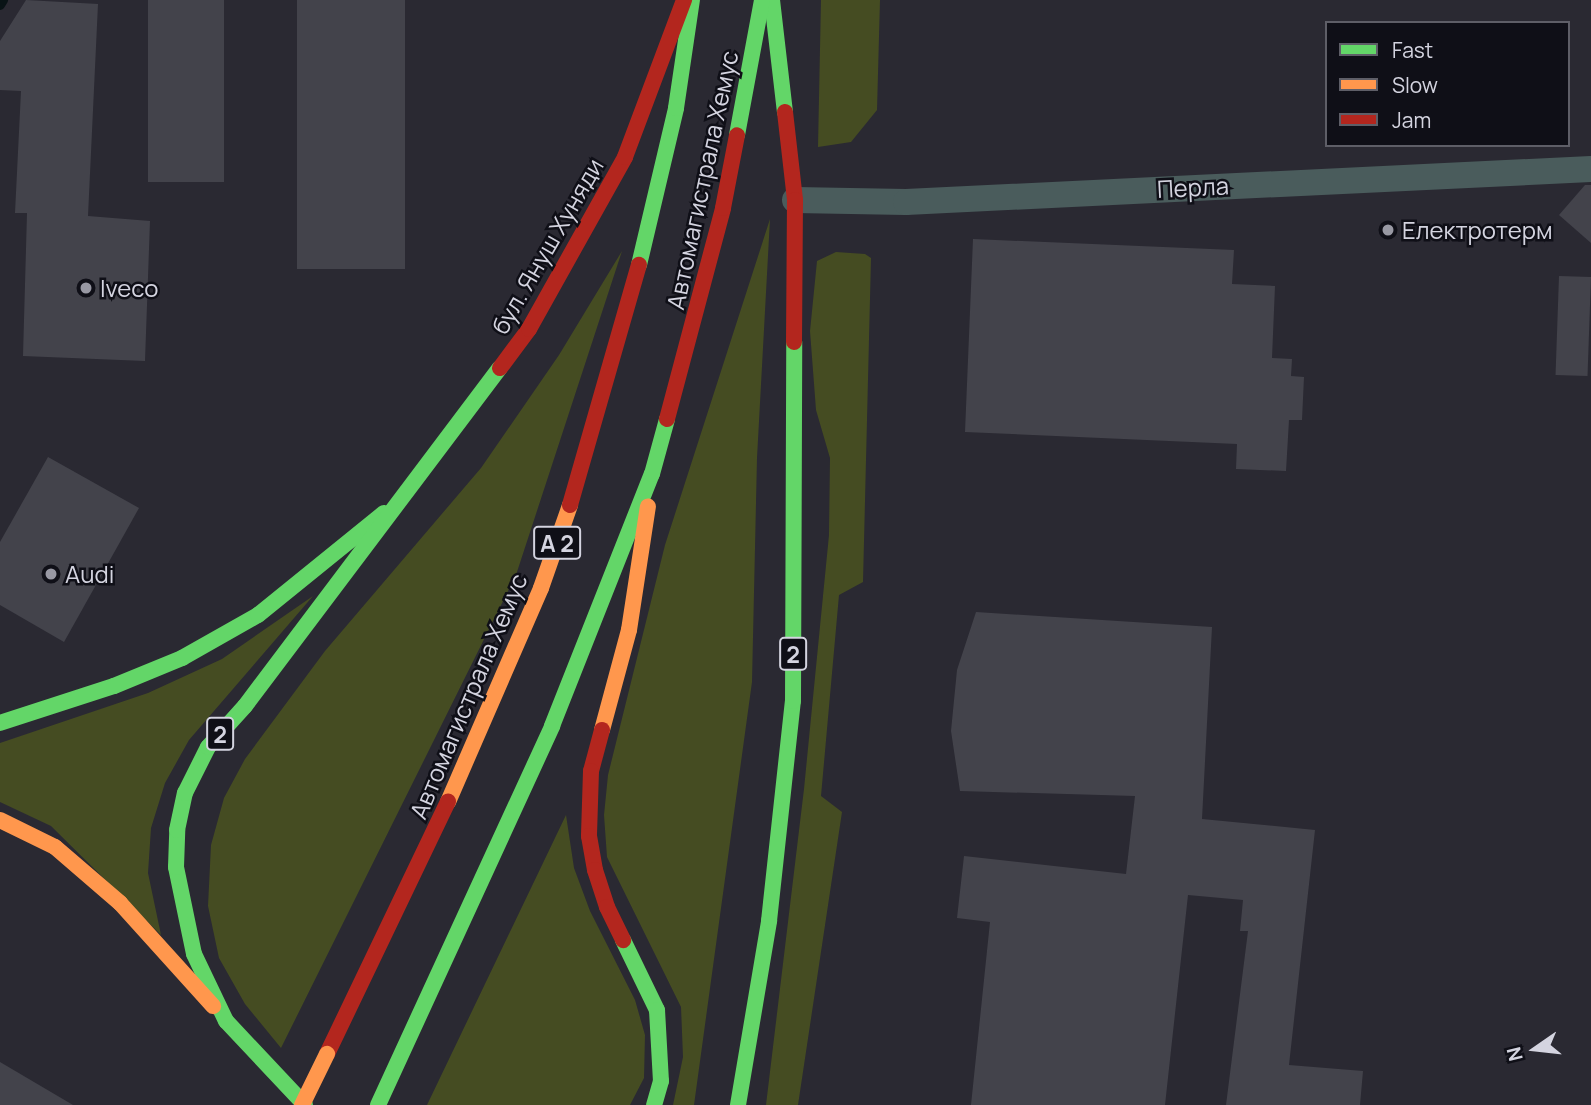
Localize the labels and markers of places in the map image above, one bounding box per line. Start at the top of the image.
place label: Електротерм [1402,216,1553,244]
marker: Електротерм [1380,222,1396,238]
place label: Iveco [100,274,158,302]
marker: Iveco [78,280,94,296]
place label: Audi [65,560,114,588]
marker: Audi [43,566,59,582]

